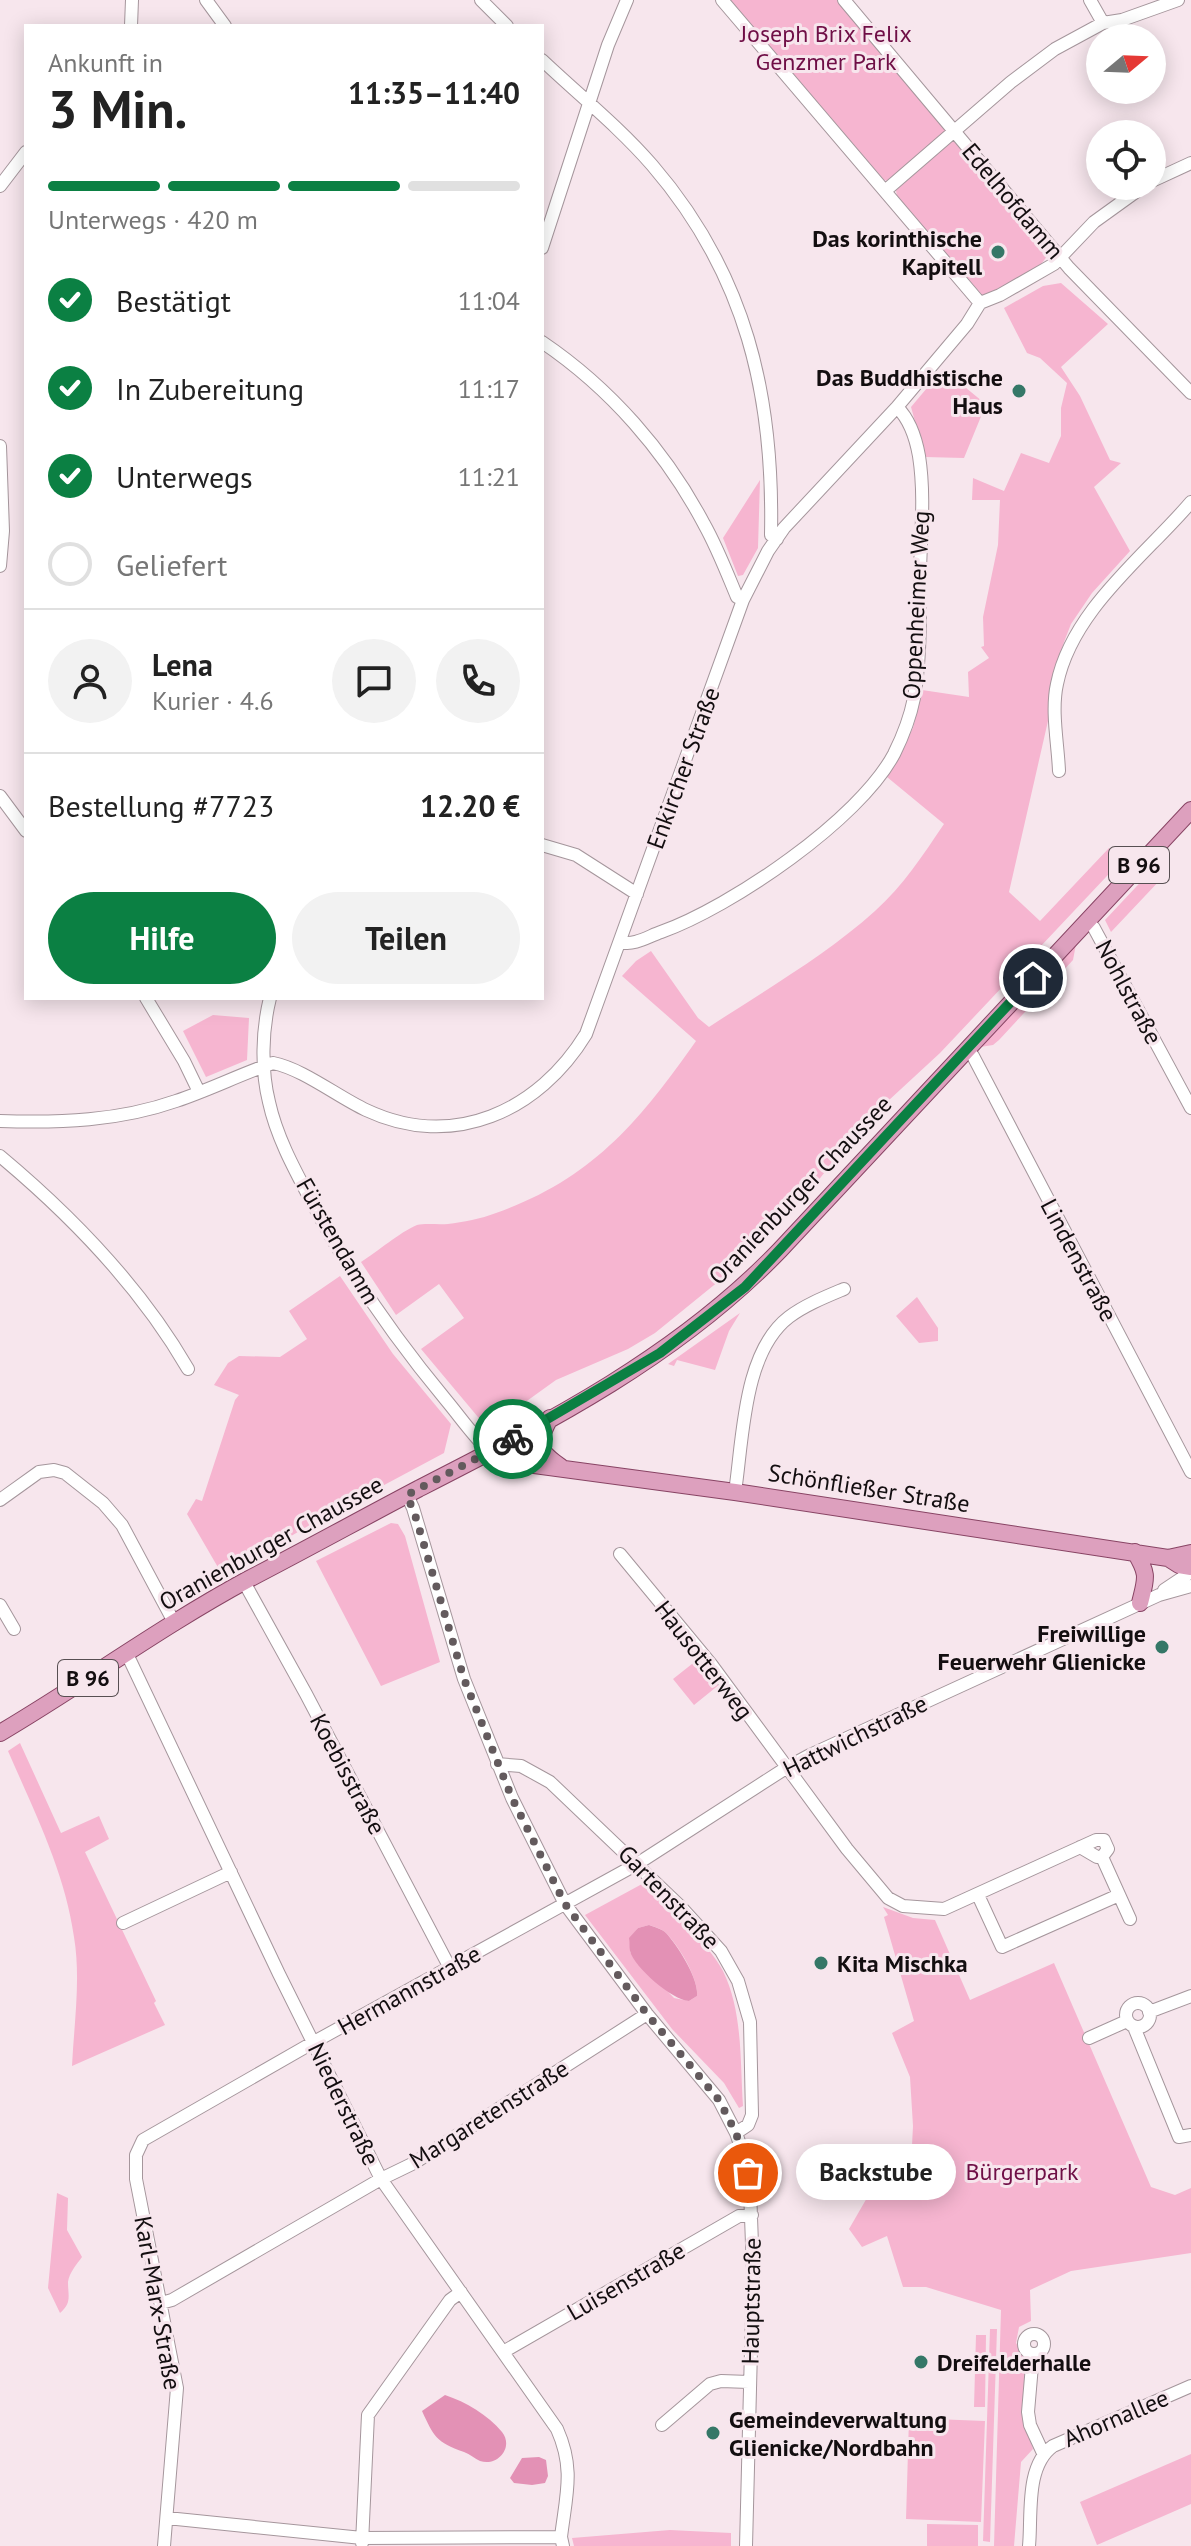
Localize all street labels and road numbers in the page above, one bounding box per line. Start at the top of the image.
street label: Edelhofdamm [955,137,1071,265]
street label: Oppenheimer Weg [896,510,936,700]
street label: Enkircher Straße [639,683,727,853]
road number: B 96 [1109,847,1169,883]
street label: Nohlstraße [1089,934,1169,1050]
street label: Oranienburger Chaussee [702,1089,898,1291]
street label: Fürstendamm [289,1172,387,1310]
street label: Lindenstraße [1034,1193,1124,1327]
street label: Schönfließer Straße [766,1457,972,1519]
street label: Oranienburger Chaussee [154,1469,388,1617]
street label: Hausotterweg [648,1594,760,1726]
road number: B 96 [58,1660,118,1696]
street label: Hattwichstraße [778,1688,932,1784]
street label: Koebisstraße [303,1708,393,1840]
street label: Gartenstraße [612,1838,726,1956]
street label: Hermannstraße [332,1938,486,2042]
street label: Niederstraße [301,2038,387,2170]
street label: Margaretenstraße [404,2053,574,2175]
street label: Karl-Marx-Straße [127,2214,189,2392]
street label: Luisenstraße [561,2235,691,2327]
street label: Hauptstraße [734,2237,768,2365]
street label: Ahornallee [1059,2382,1173,2454]

